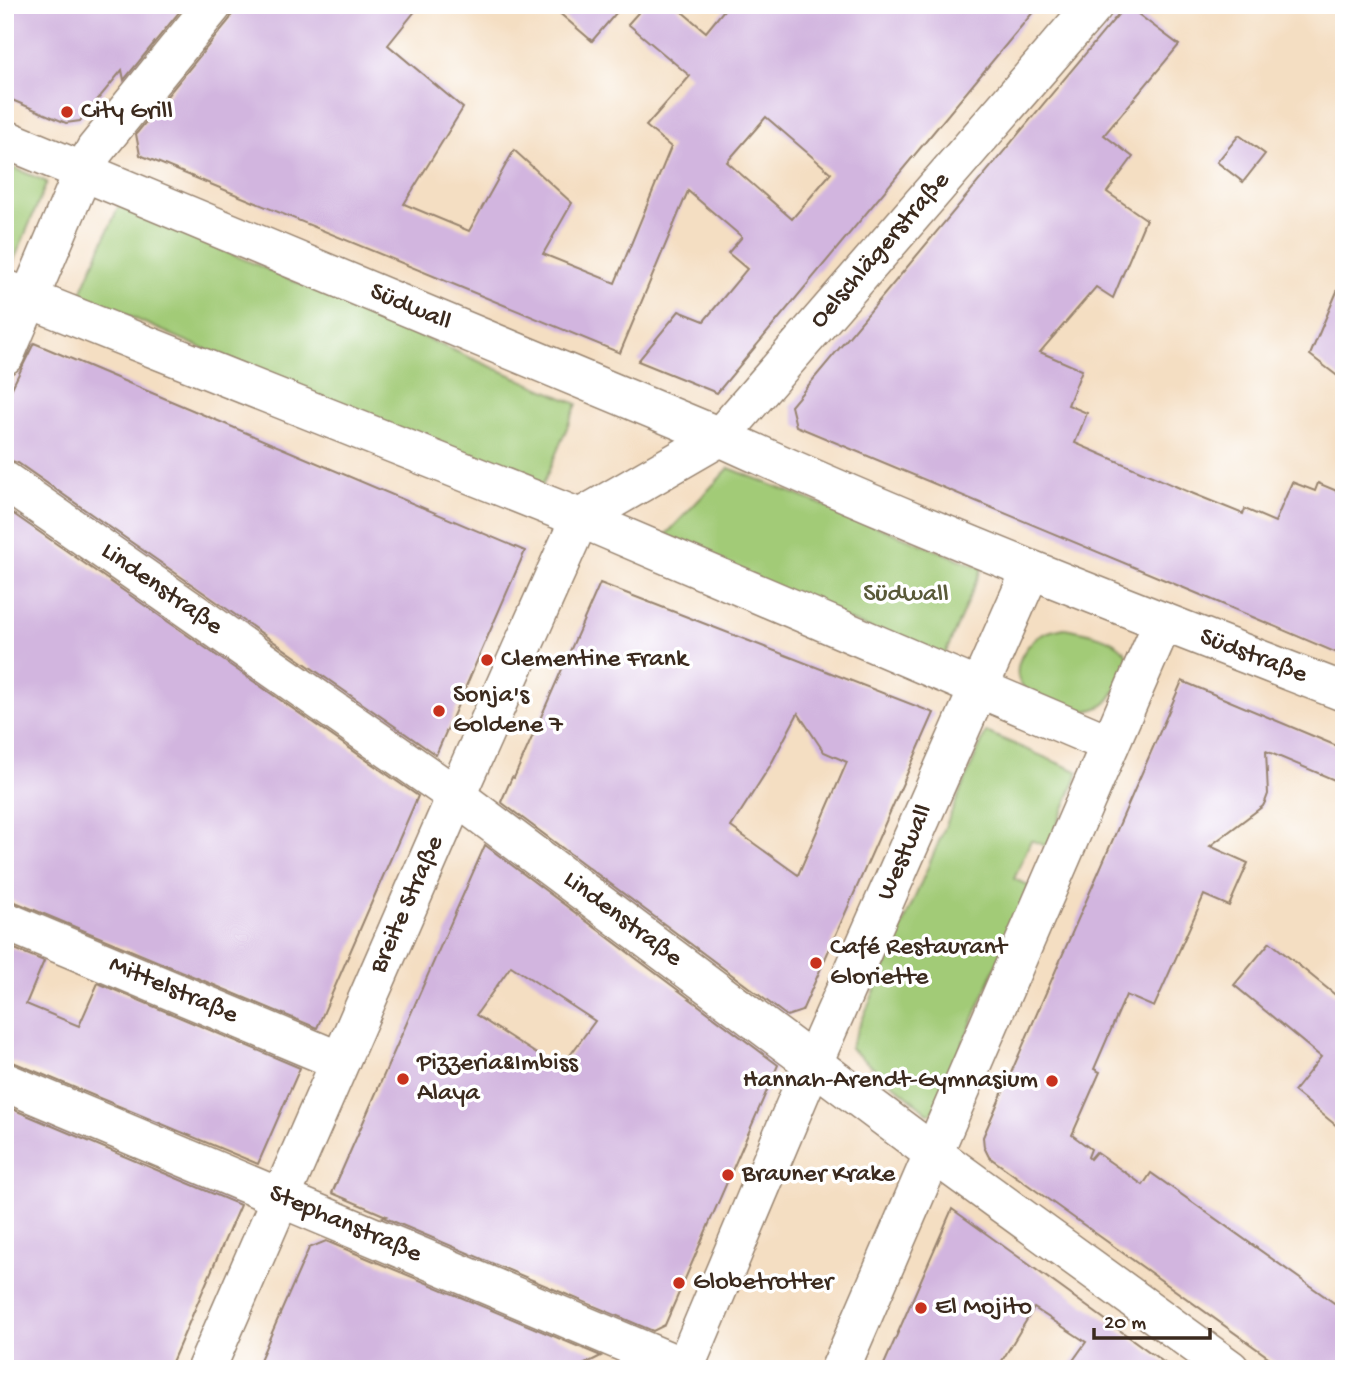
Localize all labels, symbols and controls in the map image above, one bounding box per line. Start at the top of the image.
place label: City Grill [81,97,173,128]
marker: City Grill [59,104,75,120]
street label: Oelschlägerstraße [804,166,958,336]
street label: Südwall [365,277,455,339]
street label: Lindenstraße [94,537,228,644]
park label: Südwall [863,580,949,611]
street label: Südstraße [1195,622,1312,692]
place label: Clementine Frank [501,645,690,676]
marker: Clementine Frank [479,652,495,668]
place label: Sonja's Goldene 7 [453,681,564,742]
marker: Sonja's Goldene 7 [431,703,447,719]
street label: Westwall [871,800,941,906]
street label: Breite Straße [363,831,452,979]
street label: Lindenstraße [556,865,688,975]
place label: Café Restaurant Gloriette [830,933,1009,994]
street label: Mittelstraße [104,950,243,1032]
marker: Café Restaurant Gloriette [808,955,824,971]
place label: Pizzeria&Imbiss Alaya [416,1049,579,1110]
place label: Hannah-Arendt-Gymnasium [743,1066,1038,1097]
marker: Pizzeria&Imbiss Alaya [395,1071,411,1087]
marker: Hannah-Arendt-Gymnasium [1044,1073,1060,1089]
place label: Brauner Krake [741,1160,896,1191]
marker: Brauner Krake [720,1167,736,1183]
street label: Stephanstraße [264,1179,426,1271]
place label: Globetrotter [693,1268,836,1299]
marker: Globetrotter [671,1275,687,1291]
place label: El Mojito [935,1293,1032,1324]
scale bar [1094,1297,1209,1341]
marker: El Mojito [913,1300,929,1316]
text: 20 m [1104,1312,1146,1337]

